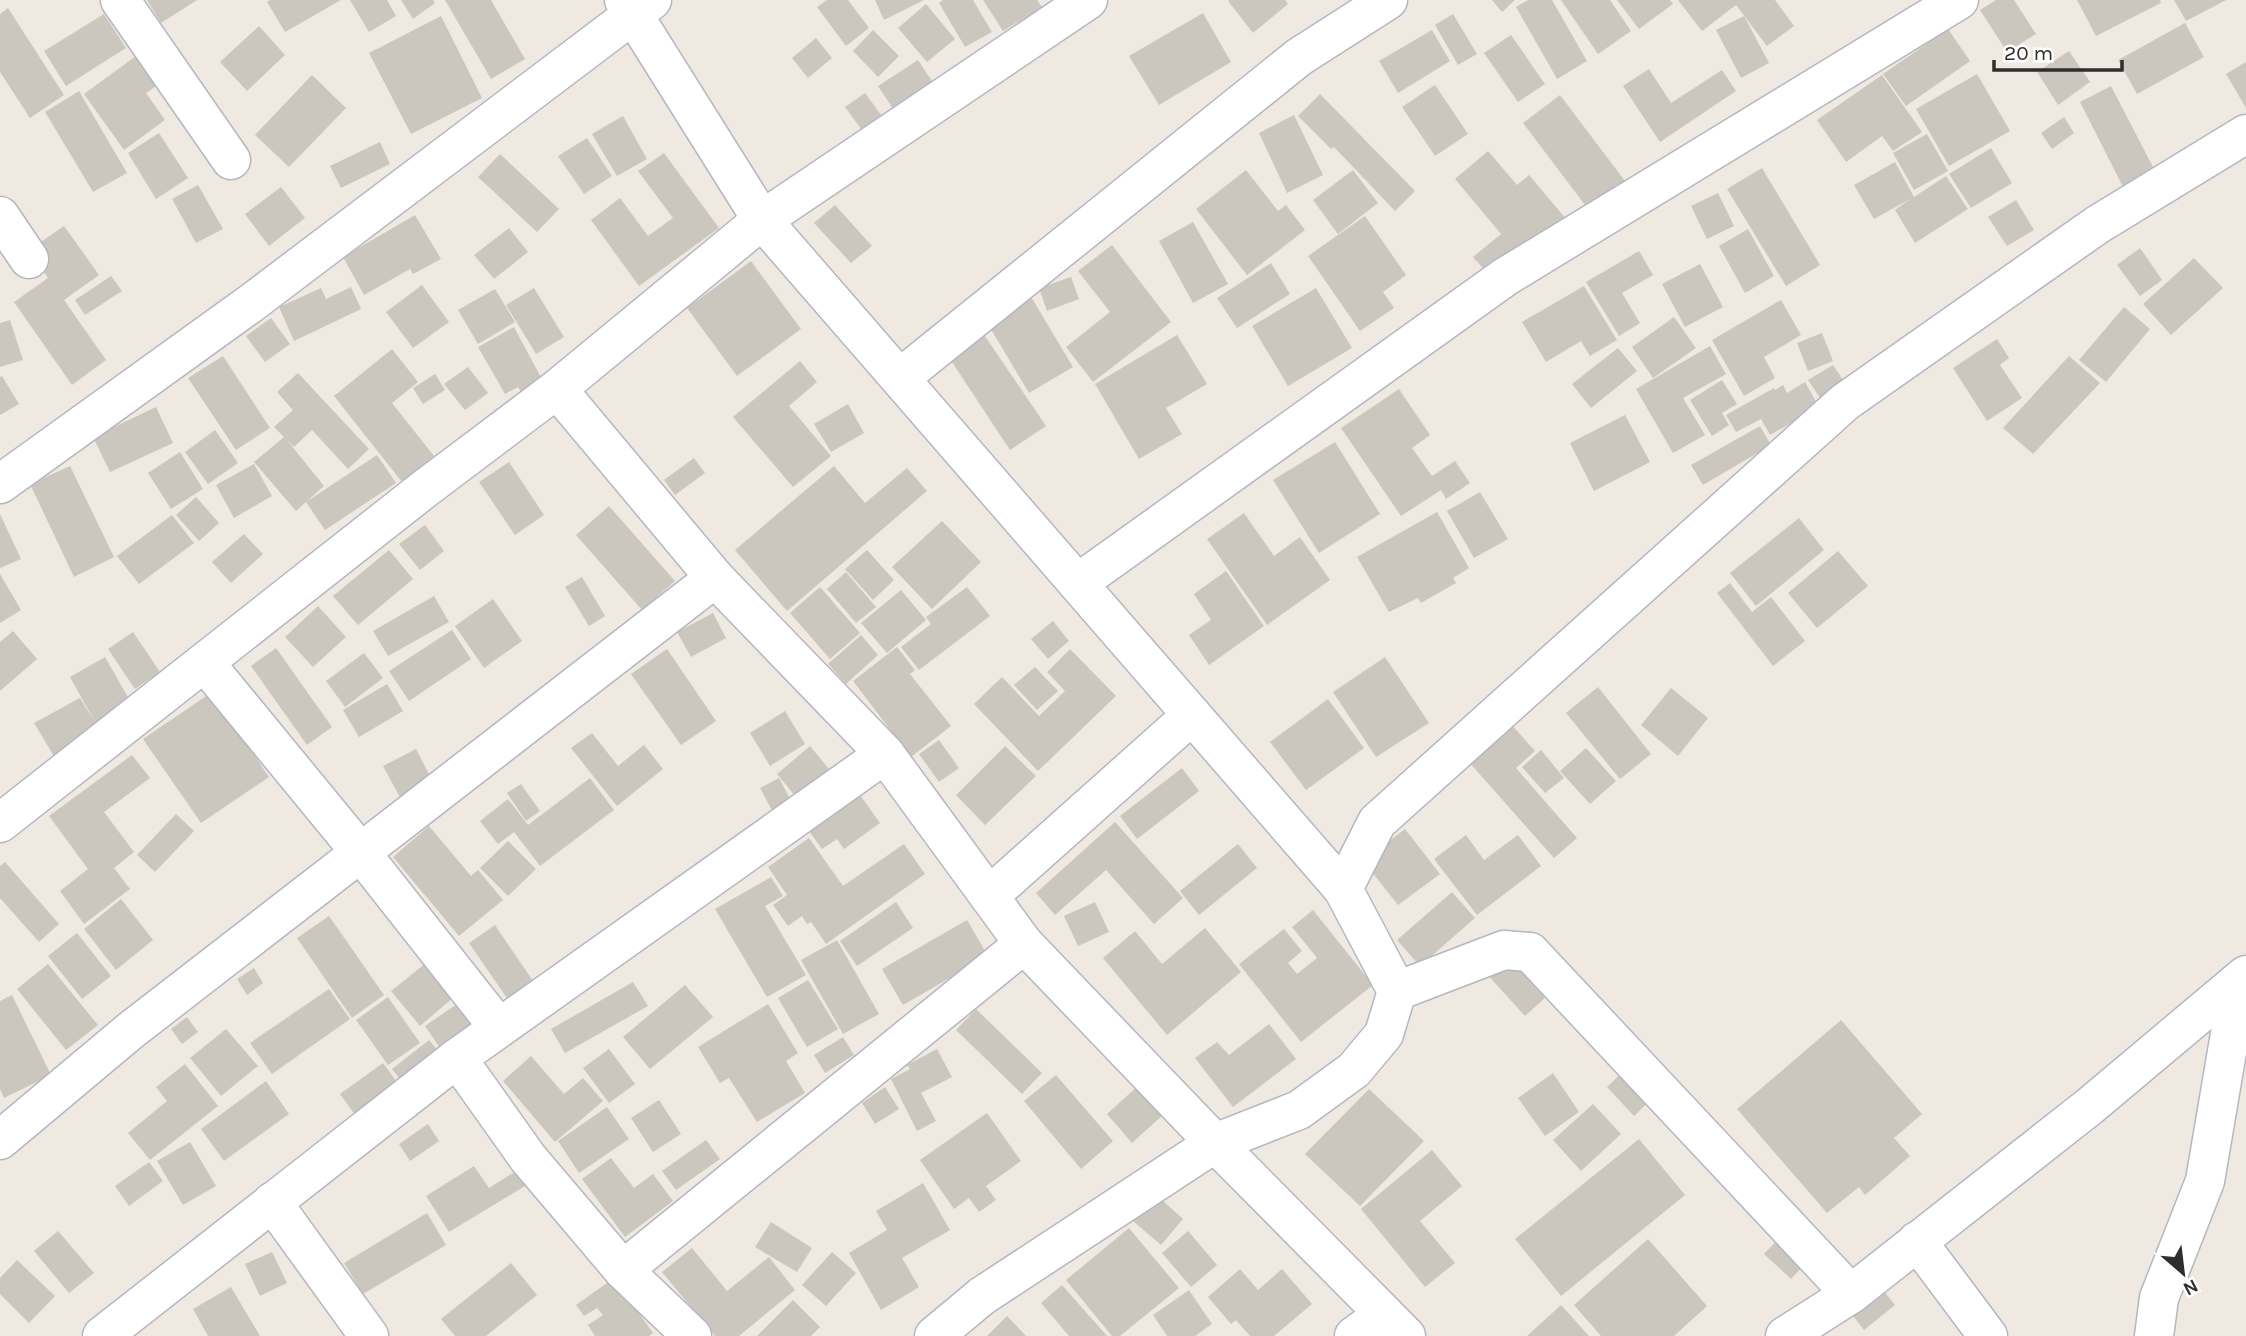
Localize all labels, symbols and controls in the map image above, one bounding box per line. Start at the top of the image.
scale bar [1994,28,2122,72]
text: 20 m [2004,41,2053,65]
north arrow [2148,1238,2218,1308]
text: N [2179,1274,2202,1300]

